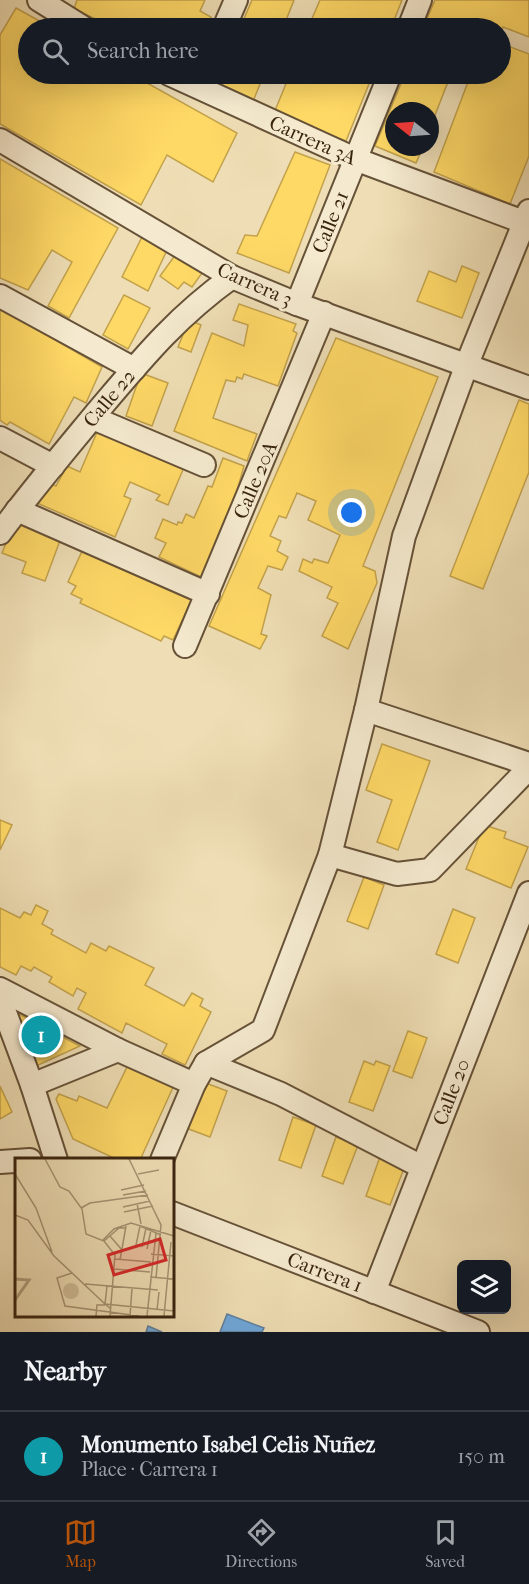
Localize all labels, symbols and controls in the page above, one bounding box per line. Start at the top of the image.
search box [18,18,511,84]
icon: search [39,35,72,68]
text: Search here [87,38,199,64]
north arrow [385,102,439,156]
street label: Carrera 3A [266,111,361,170]
street label: Calle 21 [308,188,353,257]
street label: Carrera 3 [214,258,296,311]
street label: Calle 22 [79,365,140,432]
street label: Calle 20A [229,437,282,522]
your location [337,498,366,527]
pin: 1 [22,1012,60,1058]
street label: Calle 20 [428,1056,475,1129]
inset map [15,1158,174,1317]
street label: Carrera 1 [284,1248,366,1297]
map controls [457,1260,511,1314]
button: layers [457,1260,511,1314]
text: Nearby [24,1356,106,1387]
text: Monumento Isabel Celis Nuñez [81,1432,375,1458]
text: 1 [40,1445,47,1468]
text: 150 m [457,1445,505,1468]
text: Place · Carrera 1 [81,1458,218,1481]
tab: Map [64,1516,97,1571]
tab: Directions [225,1516,297,1571]
tab: Saved [425,1516,465,1571]

